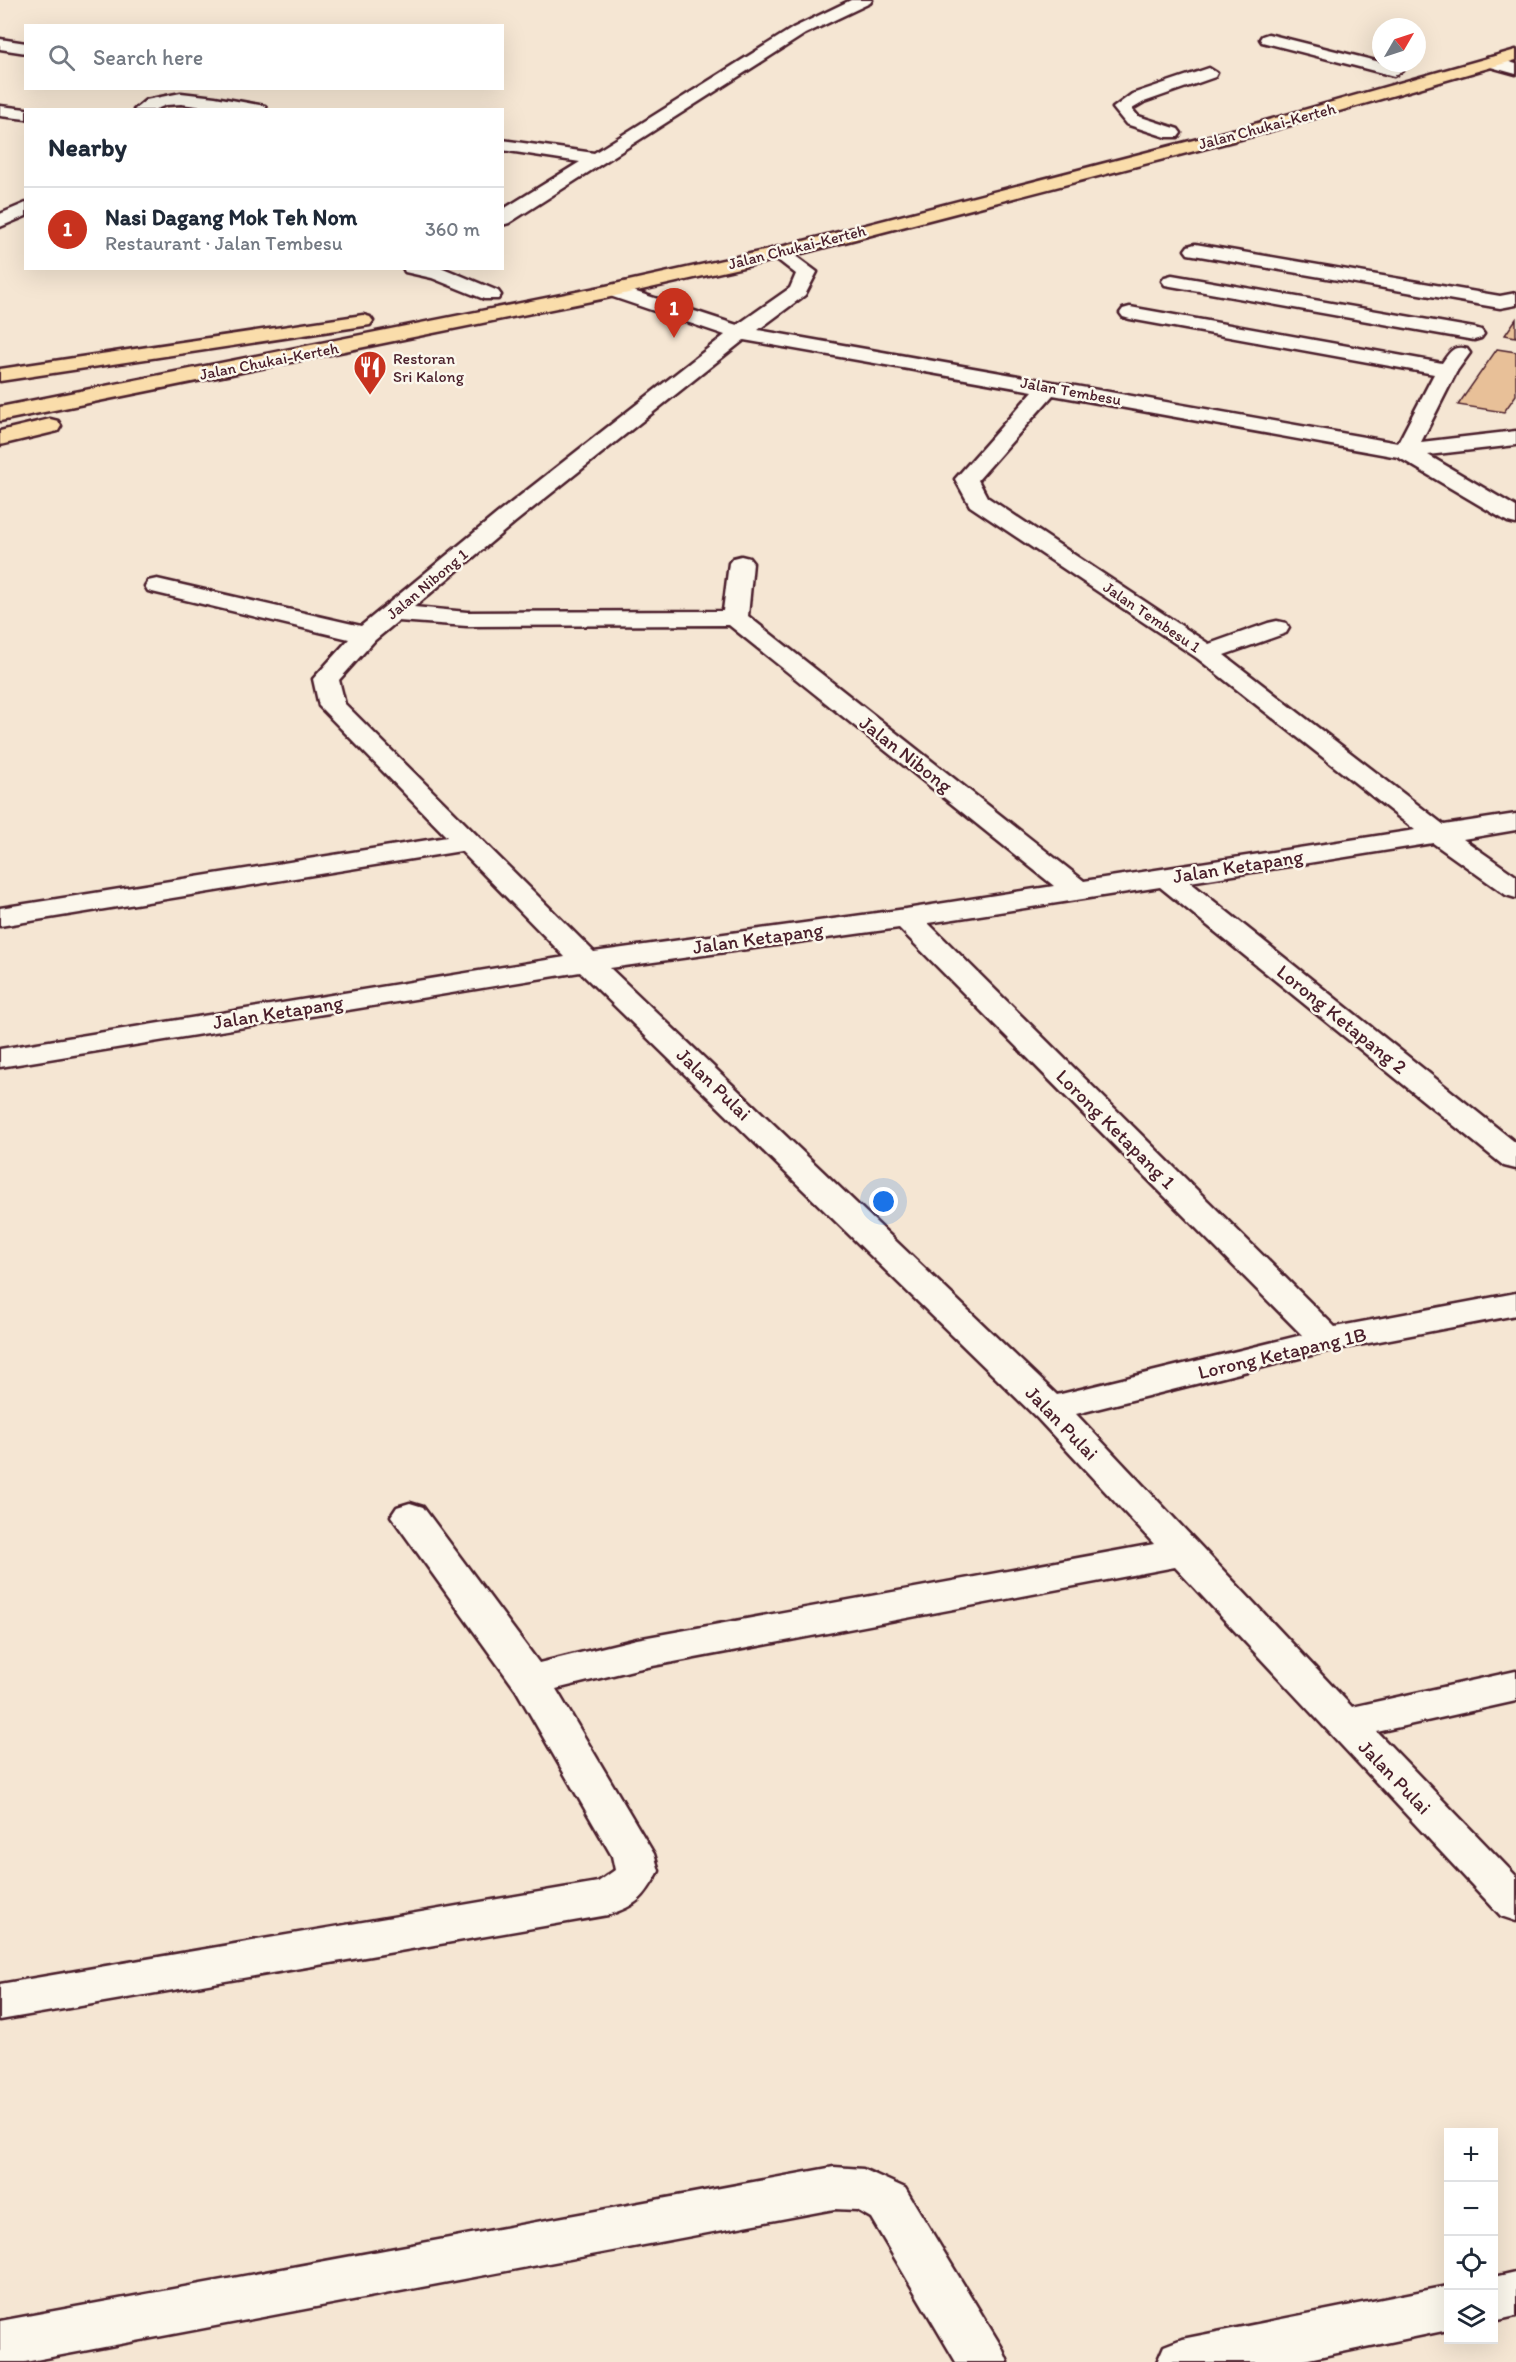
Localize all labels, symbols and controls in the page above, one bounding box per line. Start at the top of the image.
north arrow [1372,18,1426,72]
search box [24,24,504,90]
icon: search [45,41,78,74]
text: Search here [93,44,203,71]
street label: Jalan Chukai-Kerteh [1196,98,1338,153]
text: Nearby [48,131,127,163]
text: Nasi Dagang Mok Teh Nom [105,204,357,231]
text: 1 [63,217,72,241]
text: 360 m [425,217,480,241]
street label: Jalan Chukai-Kerteh [726,221,868,273]
text: Restaurant · Jalan Tembesu [105,231,343,255]
pin: 1 [654,288,694,338]
street label: Jalan Chukai-Kerteh [198,338,341,384]
restaurant icon: Restoran Sri Kalong [352,349,388,396]
place label: Restoran Sri Kalong [393,349,465,386]
street label: Jalan Tembesu [1019,373,1123,409]
street label: Jalan Nibong 1 [383,544,472,623]
street label: Jalan Tembesu 1 [1100,577,1205,657]
street label: Jalan Nibong [855,710,958,798]
street label: Jalan Ketapang [1171,844,1306,888]
street label: Jalan Ketapang [691,917,826,959]
street label: Lorong Ketapang 2 [1272,959,1412,1079]
street label: Jalan Ketapang [211,990,346,1034]
street label: Jalan Pulai [672,1043,756,1125]
street label: Lorong Ketapang 1 [1051,1064,1181,1194]
your location [869,1187,898,1216]
street label: Lorong Ketapang 1B [1195,1322,1369,1384]
street label: Jalan Pulai [1021,1381,1103,1465]
street label: Jalan Pulai [1354,1735,1436,1819]
map controls [1444,2128,1498,2344]
button: + [1444,2128,1498,2182]
button: − [1444,2182,1498,2236]
button: locate [1444,2236,1498,2290]
button: layers [1444,2290,1498,2344]

